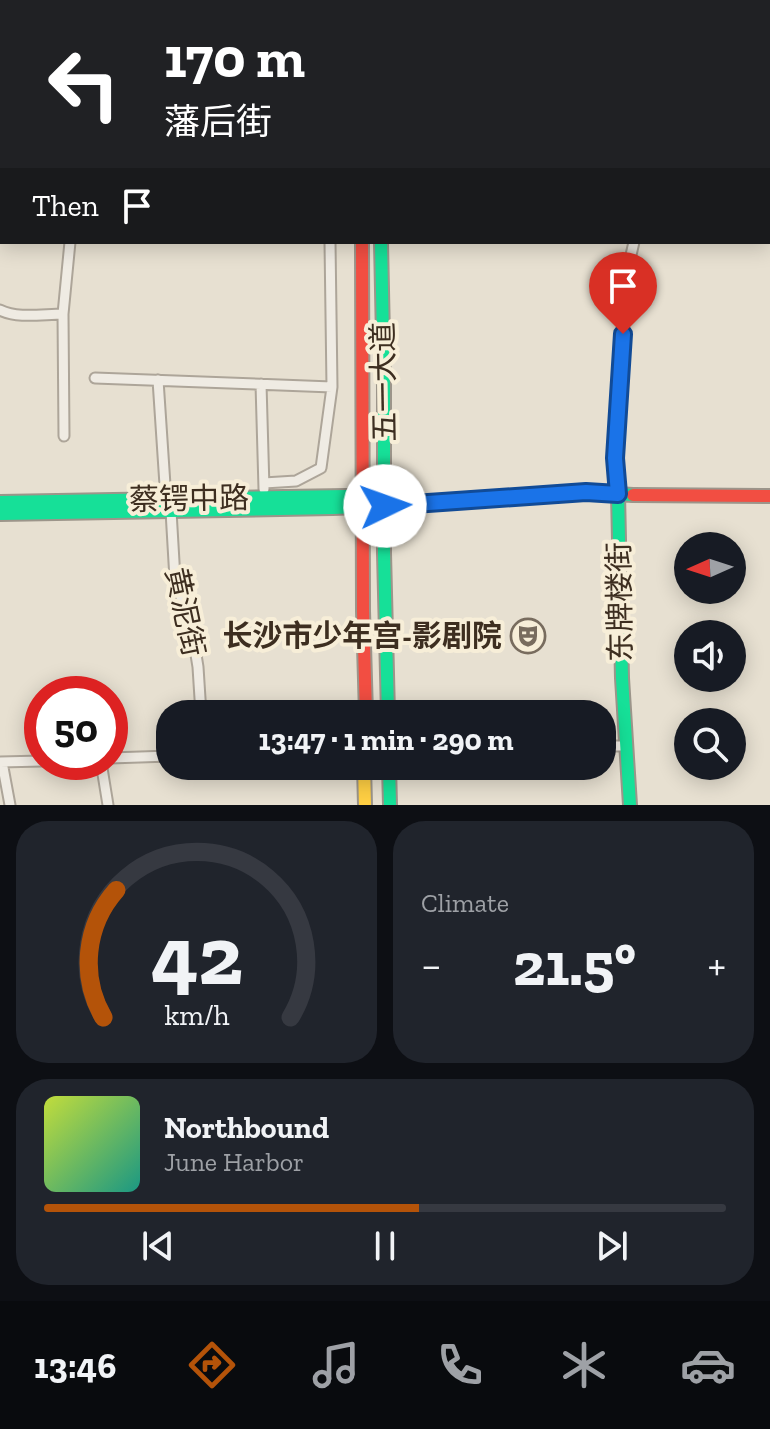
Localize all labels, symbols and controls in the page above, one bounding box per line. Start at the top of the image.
text: 170 m [164,24,305,91]
icon: left [32,32,136,136]
text: 藩后街 [164,100,272,143]
icon: arrive [115,184,159,228]
text: Then [32,188,99,224]
pin [589,252,657,334]
icon: arrive [601,264,645,308]
street label: 五一大道 [365,322,403,442]
position arrow [343,464,427,548]
street label: 蔡锷中路 [129,480,249,518]
north arrow [674,532,746,604]
map controls [674,532,746,780]
street label: 东牌楼街 [601,542,639,662]
street label: 黄泥街 [158,564,212,660]
theatre icon: 长沙市少年宫-影剧院 [509,617,547,655]
place label: 长沙市少年宫-影剧院 [222,618,502,654]
button: sound [674,620,746,692]
speed limit sign: 50 [24,676,128,780]
button: search [674,708,746,780]
text: 13:47 · 1 min · 290 m [258,722,514,758]
text: Climate [421,887,509,919]
text: 42 [150,905,243,1005]
text: 21.5° [513,928,636,1000]
text: − [421,938,442,991]
text: + [707,938,726,991]
text: km/h [164,998,229,1032]
text: Northbound [164,1110,329,1146]
text: June Harbor [164,1146,304,1178]
icon: previous [136,1224,180,1268]
icon: pause [363,1224,407,1268]
icon: next [590,1224,634,1268]
icon: directions [184,1337,240,1393]
icon: music [308,1337,364,1393]
icon: phone [432,1337,488,1393]
icon: climate [556,1337,612,1393]
icon: car [680,1337,736,1393]
text: 13:46 [34,1344,116,1387]

